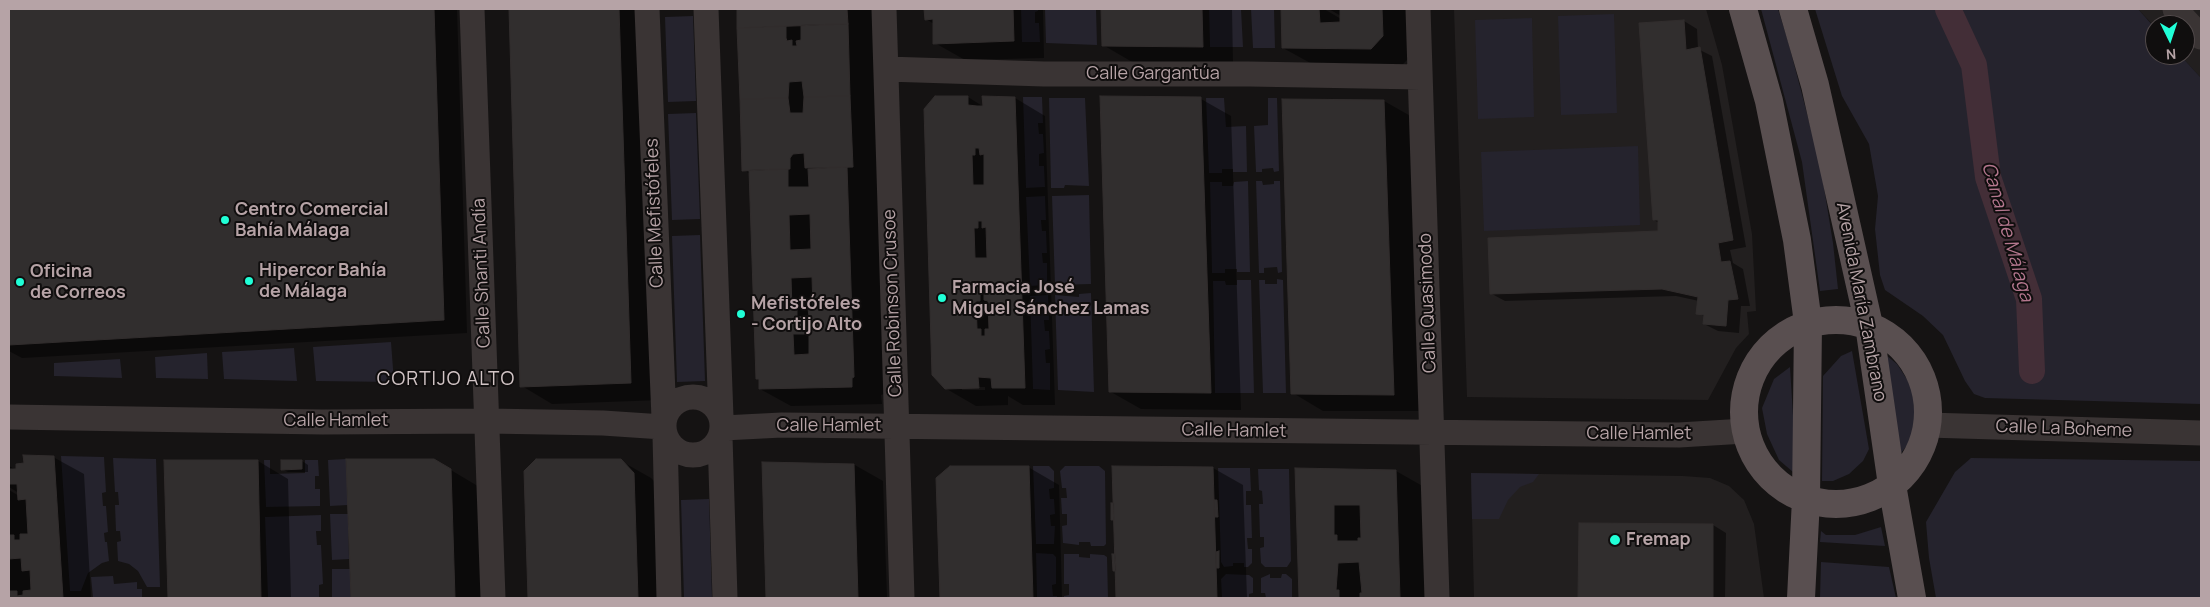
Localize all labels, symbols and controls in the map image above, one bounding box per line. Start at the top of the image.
north arrow [2145,15,2195,65]
text: N [2165,45,2177,64]
street label: Calle Gargantúa [1086,63,1220,85]
street label: Calle Mefistófeles [642,138,668,288]
water label: Canal de Málaga [1976,160,2038,304]
street label: Calle Shanti Andía [469,198,495,348]
place label: Centro Comercial Bahía Málaga [235,199,388,242]
street label: Avenida María Zambrano [1831,200,1891,404]
street label: Calle Robinson Crusoe [879,209,907,397]
marker: Centro Comercial Bahía Málaga [219,214,231,226]
street label: Calle Quasimodo [1415,233,1441,373]
place label: Hipercor Bahía de Málaga [259,260,386,302]
place label: Oficina de Correos [30,261,126,304]
marker: Hipercor Bahía de Málaga [243,275,255,287]
marker: Oficina de Correos [14,276,26,288]
place label: Farmacia José Miguel Sánchez Lamas [952,277,1150,320]
marker: Farmacia José Miguel Sánchez Lamas [936,292,948,304]
place label: Mefistófeles - Cortijo Alto [751,293,862,336]
marker: Mefistófeles - Cortijo Alto [735,308,747,320]
district label: CORTIJO ALTO [375,369,517,391]
street label: Calle Hamlet [284,410,388,432]
street label: Calle Hamlet [777,415,881,437]
street label: Calle La Boheme [1995,416,2133,442]
street label: Calle Hamlet [1181,419,1287,443]
street label: Calle Hamlet [1587,423,1691,445]
place label: Fremap [1626,529,1691,551]
marker: Fremap [1608,533,1622,547]

